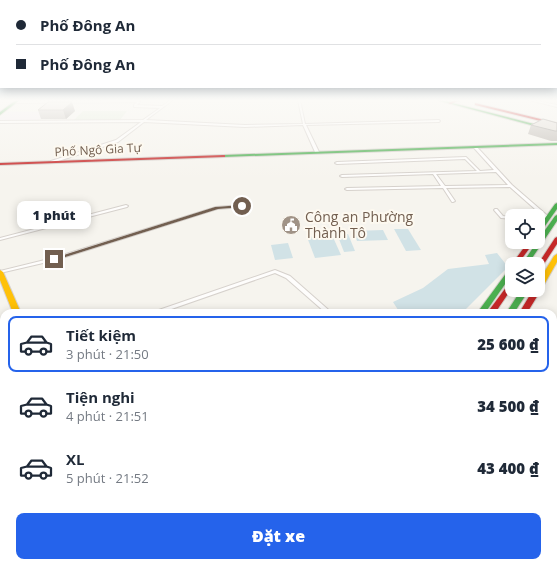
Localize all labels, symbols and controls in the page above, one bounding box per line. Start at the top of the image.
text: Phố Đông An [40,15,135,35]
text: Phố Đông An [40,54,135,74]
street label: Phố Ngô Gia Tự [54,139,143,160]
route start [233,197,251,215]
callout: 1 phút [17,201,91,229]
text: 1 phút [33,206,75,224]
place label: Công an Phường Thành Tô [305,207,413,242]
map controls [505,209,545,297]
button: locate [505,209,545,249]
public building icon: Công an Phường Thành Tô [280,214,302,236]
route end [45,250,63,268]
button: layers [505,257,545,297]
text: Tiết kiệm [66,325,136,345]
icon: car [18,326,54,362]
text: 25 600 ₫ [477,334,539,354]
text: 3 phút · 21:50 [66,345,149,363]
text: Tiện nghi [66,387,135,407]
icon: car [18,388,54,424]
text: 34 500 ₫ [477,396,539,416]
text: 4 phút · 21:51 [66,407,149,425]
text: XL [66,449,84,469]
icon: car [18,450,54,486]
text: 43 400 ₫ [477,458,539,478]
text: 5 phút · 21:52 [66,469,149,487]
button: Đặt xe [16,513,541,559]

